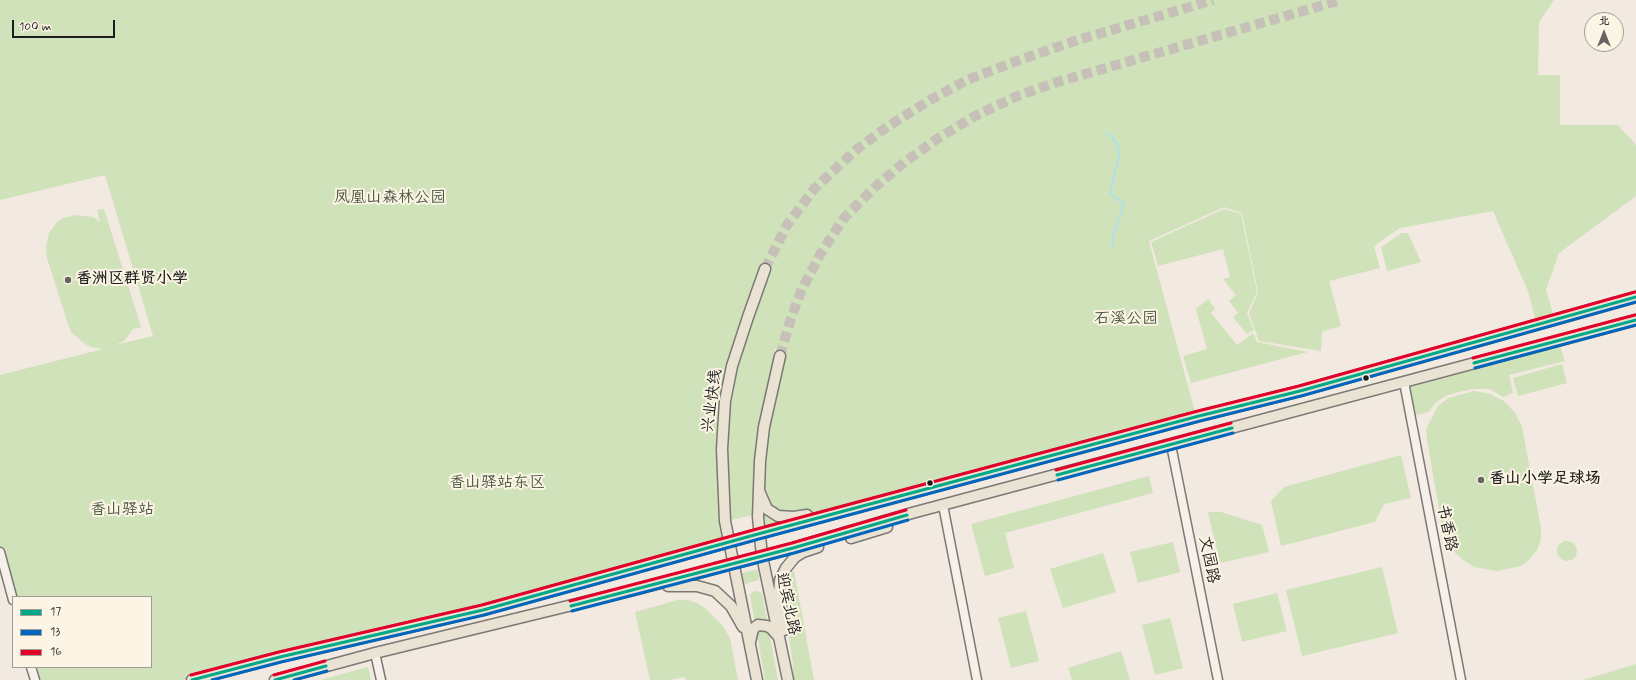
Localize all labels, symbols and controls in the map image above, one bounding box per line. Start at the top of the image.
scale bar [14,12,117,38]
north arrow [1584,12,1624,52]
text: 北 [1599,14,1610,28]
text: 100 m [19,19,51,35]
park label: 凤凰山森林公园 [334,189,446,209]
place label: 香洲区群贤小学 [76,270,188,290]
marker: 香洲区群贤小学 [63,275,73,285]
park label: 石溪公园 [1094,310,1158,330]
street label: 兴业快线 [699,368,727,434]
unlabelled marker [1361,373,1371,383]
place label: 香山小学足球场 [1489,470,1601,490]
park label: 香山驿站东区 [449,474,545,494]
marker: 香山小学足球场 [1476,475,1486,485]
unlabelled marker [925,478,935,488]
park label: 香山驿站 [90,501,154,521]
street label: 书香路 [1432,503,1460,553]
street label: 文园路 [1194,535,1222,585]
street label: 迎宾北路 [771,571,803,637]
legend [12,596,152,668]
text: 17 [50,604,61,620]
text: 13 [50,624,60,640]
text: 16 [50,644,62,660]

